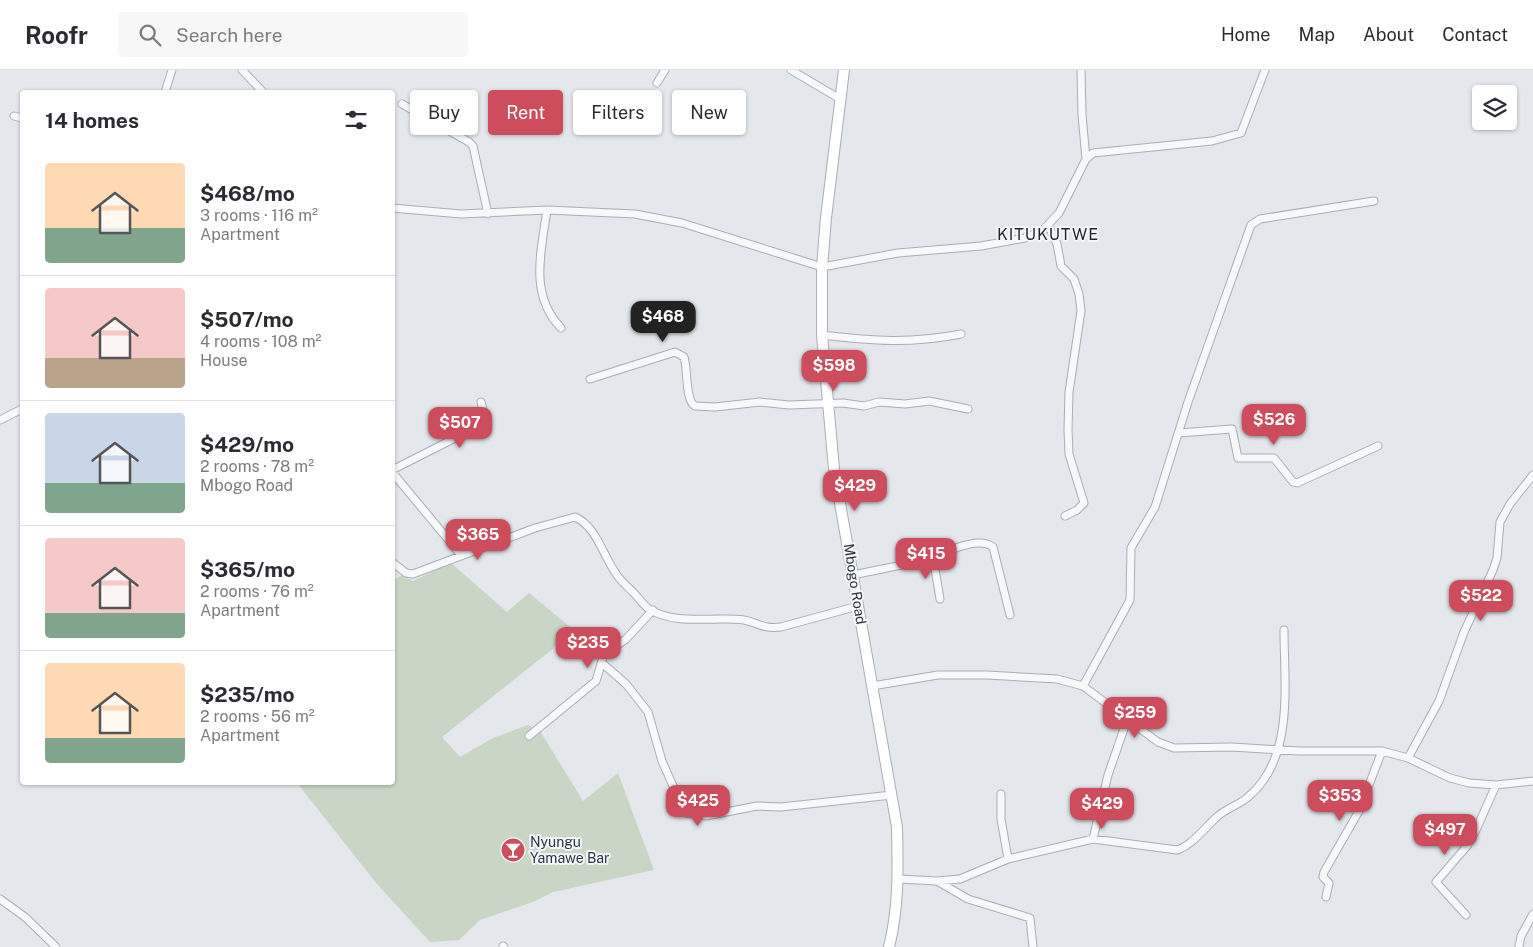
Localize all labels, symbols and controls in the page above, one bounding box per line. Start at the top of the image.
search box [118,12,468,57]
text: Roofr [25,21,88,49]
icon: search [136,21,164,49]
text: Search here [176,24,283,46]
text: Home [1221,24,1271,45]
text: Map [1299,24,1335,45]
text: About [1363,24,1414,45]
text: Contact [1442,24,1508,45]
map controls [1472,85,1517,130]
button: layers [1472,85,1517,130]
chip: Buy [410,90,478,135]
chip: Rent [488,90,563,135]
chip: Filters [573,90,662,135]
chip: New [672,90,746,135]
icon: filters [342,106,370,134]
text: 14 homes [45,108,139,133]
text: $468/mo [200,181,295,206]
icon: home [85,183,145,243]
text: 3 rooms · 116 m² [200,206,318,225]
text: Apartment [200,225,280,244]
district label: KITUKUTWE [997,225,1099,244]
pin: $468 [633,300,693,343]
text: $507/mo [200,307,294,332]
text: $468 [642,307,684,326]
icon: home [85,308,145,368]
text: 4 rooms · 108 m² [200,332,321,351]
pin: $598 [804,350,864,392]
text: House [200,351,248,370]
text: $598 [813,356,855,375]
pin: $526 [1244,404,1304,446]
pin: $507 [430,406,490,449]
text: $526 [1253,410,1295,429]
text: $507 [439,413,481,432]
text: $429/mo [200,432,294,457]
icon: home [85,433,145,493]
text: 2 rooms · 78 m² [200,457,314,476]
pin: $429 [825,470,885,512]
text: Mbogo Road [200,476,293,495]
text: $429 [834,476,876,495]
pin: $365 [448,518,508,561]
text: $365 [457,525,499,544]
pin: $415 [896,538,956,580]
street label: Mbogo Road [841,543,869,625]
text: $415 [906,544,946,563]
text: $365/mo [200,557,295,582]
icon: home [85,558,145,618]
pin: $522 [1451,580,1511,622]
text: 2 rooms · 76 m² [200,582,314,601]
text: $522 [1460,586,1502,605]
text: Apartment [200,601,280,620]
pin: $235 [558,626,618,669]
text: $235 [567,633,609,652]
text: $235/mo [200,682,295,707]
icon: home [85,683,145,743]
pin: $259 [1105,696,1165,739]
text: $259 [1114,703,1156,722]
text: 2 rooms · 56 m² [200,707,315,726]
text: Apartment [200,726,280,745]
pin: $353 [1310,780,1370,822]
pin: $425 [668,784,728,827]
text: $353 [1319,786,1361,805]
pin: $429 [1072,788,1132,830]
text: $425 [677,791,719,810]
text: $429 [1081,794,1123,813]
pin: $497 [1415,814,1475,856]
text: $497 [1424,820,1466,839]
place label: Nyungu Yamawe Bar [530,834,610,866]
bar icon: Nyungu Yamawe Bar [500,837,526,863]

